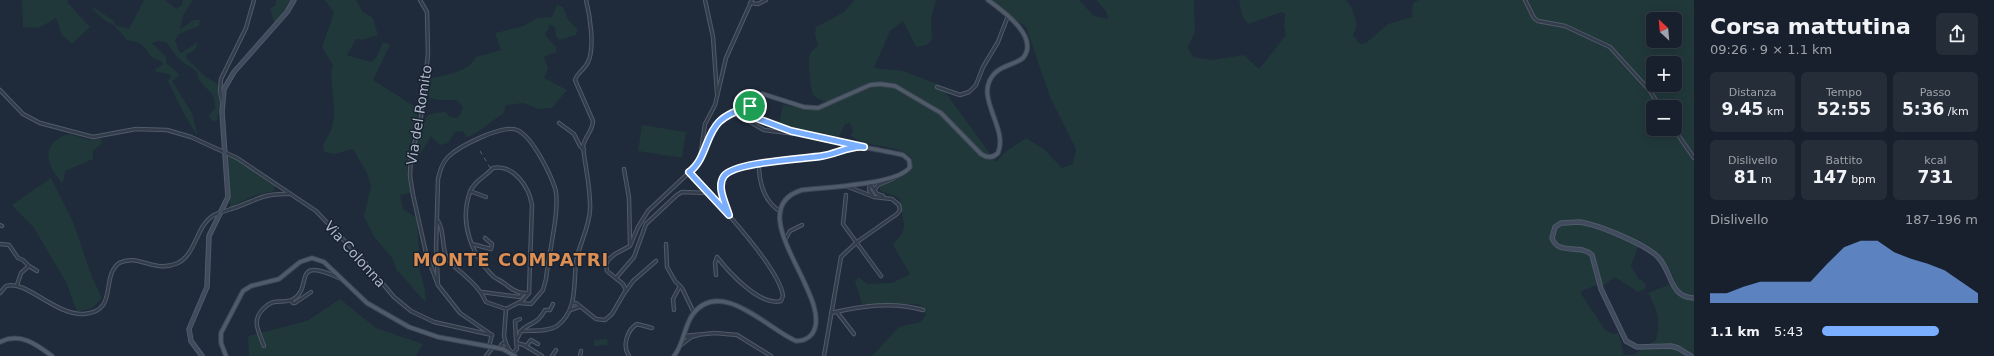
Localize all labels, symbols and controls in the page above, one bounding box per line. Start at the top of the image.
north arrow [1646,12,1682,48]
map controls [1646,12,1682,136]
button: share [1936,13,1978,55]
text: Corsa mattutina [1710,14,1911,39]
text: 09:26 · 9 × 1.1 km [1710,42,1832,57]
button: + [1646,56,1682,92]
street label: Via del Romito [403,64,435,166]
text: Distanza [1729,86,1777,99]
text: Tempo [1826,86,1862,99]
text: Passo [1920,86,1951,99]
pin [733,89,767,123]
icon: arrive [739,95,761,117]
text: 9.45 [1721,99,1763,119]
text: 52:55 [1817,99,1871,119]
text: 5:36 [1902,99,1944,119]
button: − [1646,100,1682,136]
text: km [1763,105,1784,118]
text: /km [1944,105,1969,118]
text: Dislivello [1728,154,1777,167]
text: Battito [1825,154,1863,167]
text: kcal [1924,154,1946,167]
text: 81 [1734,167,1757,187]
text: 147 [1812,167,1848,187]
text: 731 [1918,167,1953,187]
text: m [1757,173,1772,186]
text: bpm [1848,173,1876,186]
text: Dislivello [1710,212,1769,227]
text: 187–196 m [1905,212,1978,227]
street label: Via Colonna [321,218,389,290]
district label: MONTE COMPATRI [413,249,609,270]
text: 1.1 km [1710,324,1760,339]
text: 5:43 [1774,324,1803,339]

